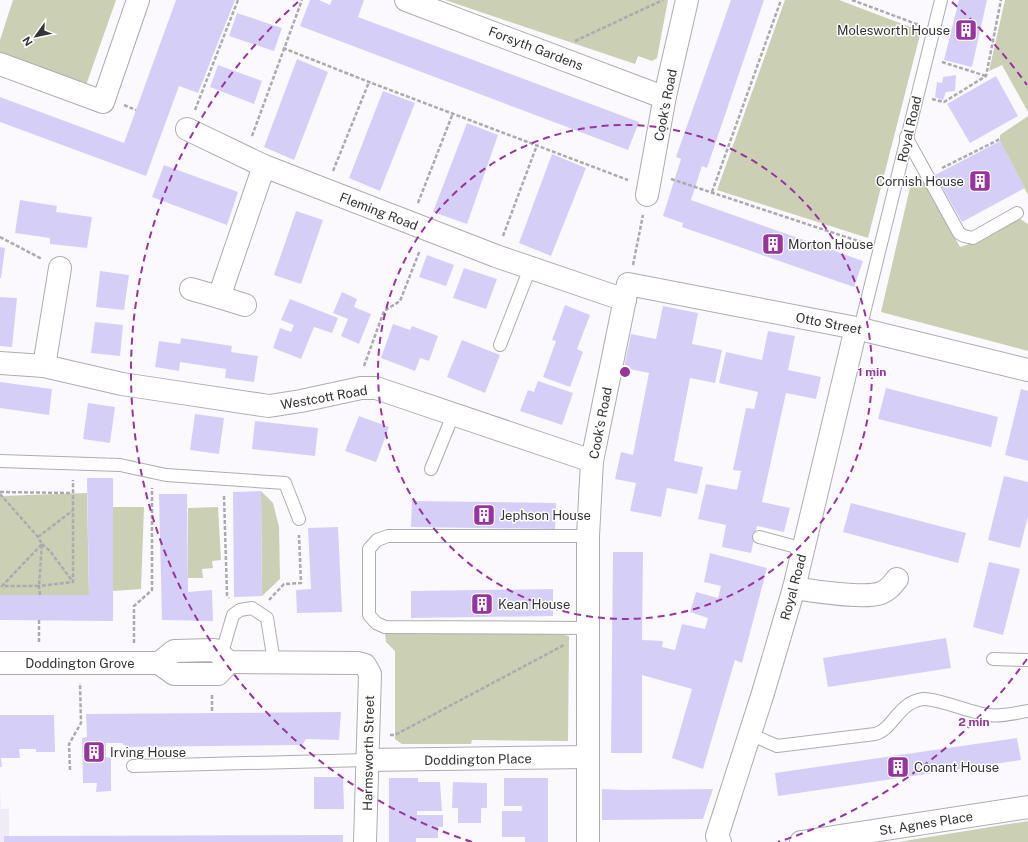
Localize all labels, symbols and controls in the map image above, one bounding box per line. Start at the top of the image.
north arrow [16,16,56,56]
building icon: Molesworth House [953,17,979,43]
place label: Molesworth House [837,23,950,38]
street label: Forsyth Gardens [486,24,585,73]
text: N [20,35,35,48]
street label: Cook's Road [651,68,680,142]
street label: Royal Road [895,94,924,164]
building icon: Cornish House [967,168,993,194]
place label: Cornish House [876,174,964,189]
street label: Fleming Road [337,190,420,233]
building icon: Morton House [760,231,786,257]
place label: Morton House [788,237,873,252]
street label: Otto Street [795,310,863,337]
centre of rings [618,365,632,379]
text: 1 min [858,365,886,379]
street label: Westcott Road [279,382,369,413]
street label: Cook's Road [586,386,615,460]
building icon: Jephson House [471,502,497,528]
place label: Jephson House [500,508,591,523]
street label: Royal Road [777,552,809,622]
building icon: Kean House [469,591,495,617]
place label: Kean House [498,597,570,612]
street label: Doddington Grove [25,656,135,671]
street label: Harmsworth Street [360,695,377,811]
text: 2 min [958,715,990,729]
building icon: Irving House [81,739,107,765]
place label: Irving House [110,745,186,760]
street label: Doddington Place [424,751,532,768]
building icon: Conant House [885,754,911,780]
place label: Conant House [914,760,999,775]
street label: St. Agnes Place [878,809,974,838]

